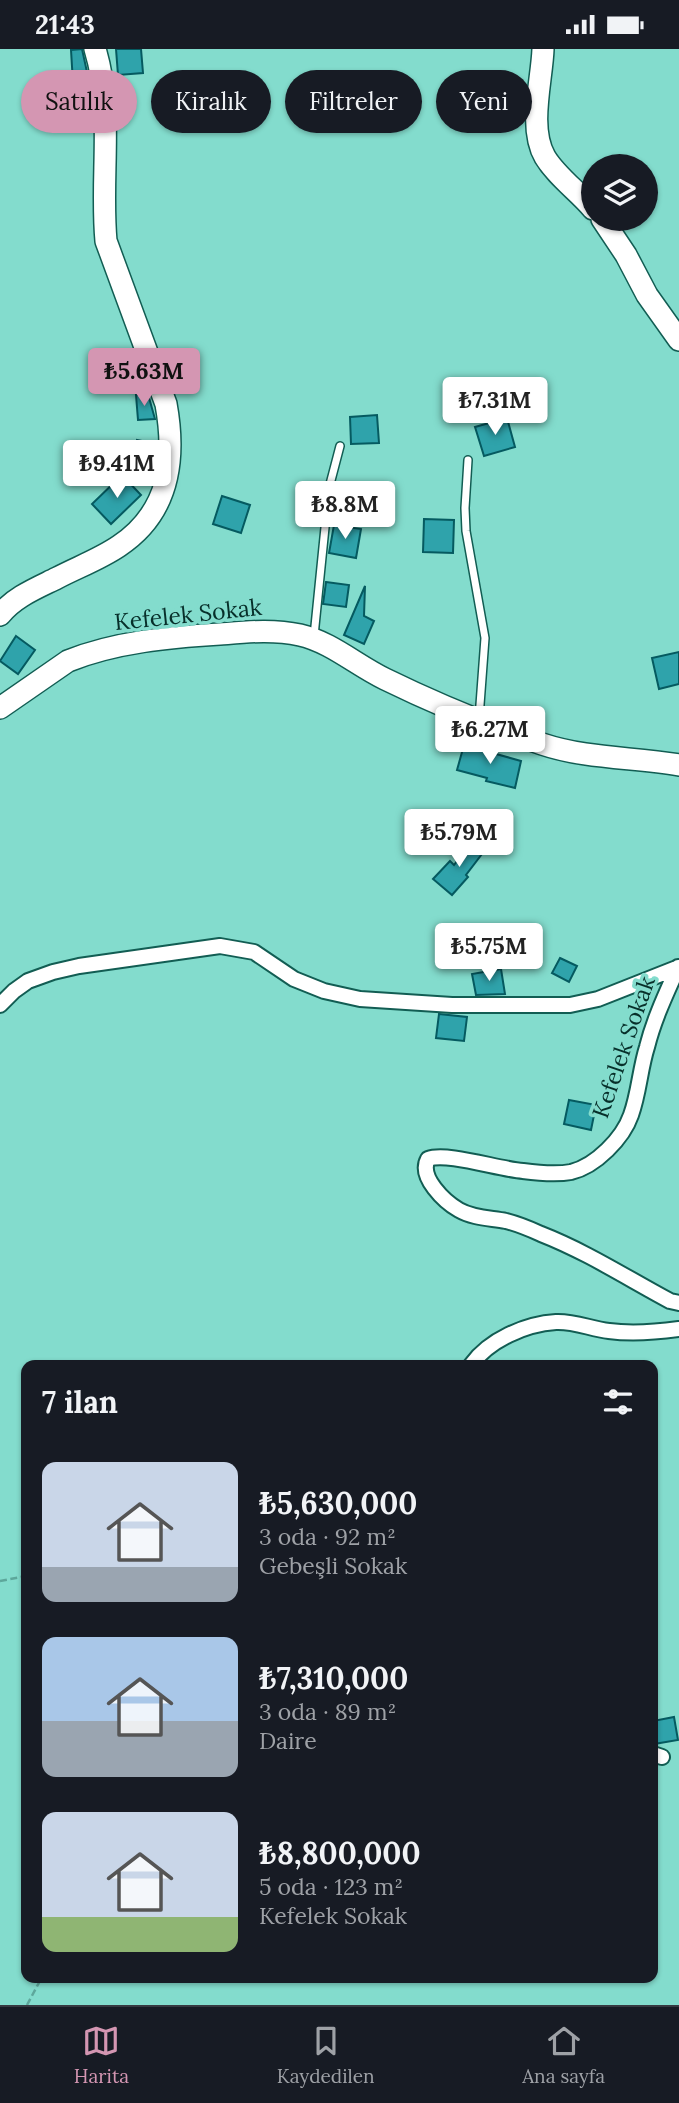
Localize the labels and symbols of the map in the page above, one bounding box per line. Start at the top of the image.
pin: ₺5.63M [87,349,201,408]
pin: ₺7.31M [438,377,552,437]
pin: ₺9.41M [60,441,174,500]
pin: ₺8.8M [296,482,394,541]
street label: Kefelek Sokak [113,592,264,636]
pin: ₺6.27M [433,707,547,766]
pin: ₺5.79M [402,809,516,869]
pin: ₺5.75M [432,923,546,983]
street label: Kefelek Sokak [585,972,661,1122]

